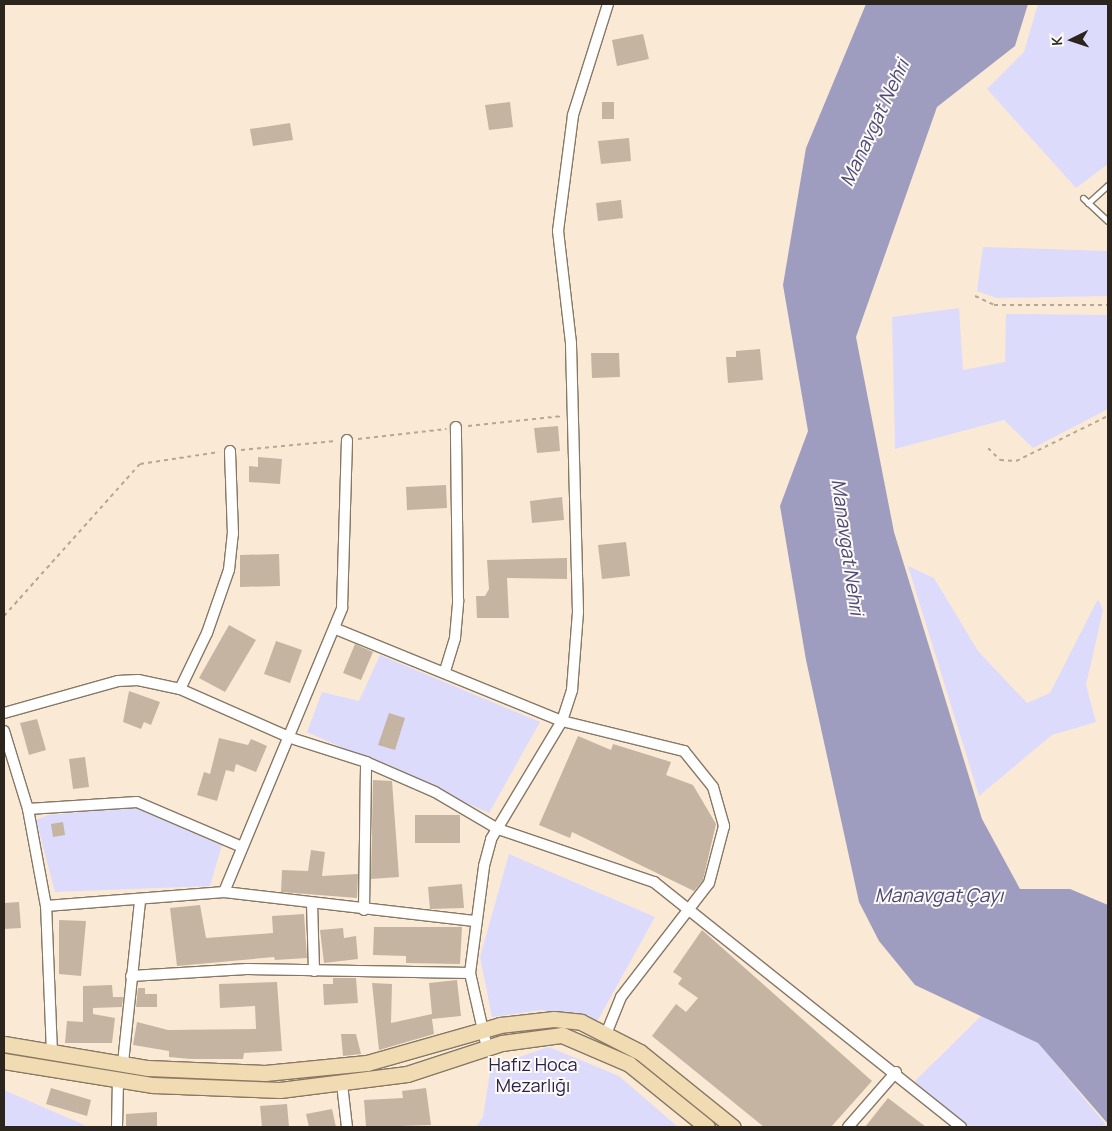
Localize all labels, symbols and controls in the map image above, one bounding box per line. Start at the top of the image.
north arrow [1047,15,1097,65]
text: K [1047,36,1066,46]
water label: Manavgat Nehri [836,56,914,190]
water label: Manavgat Nehri [826,478,868,616]
water label: Manavgat Çayı [875,885,1003,907]
park label: Hafız Hoca Mezarlığı [488,1054,578,1096]

